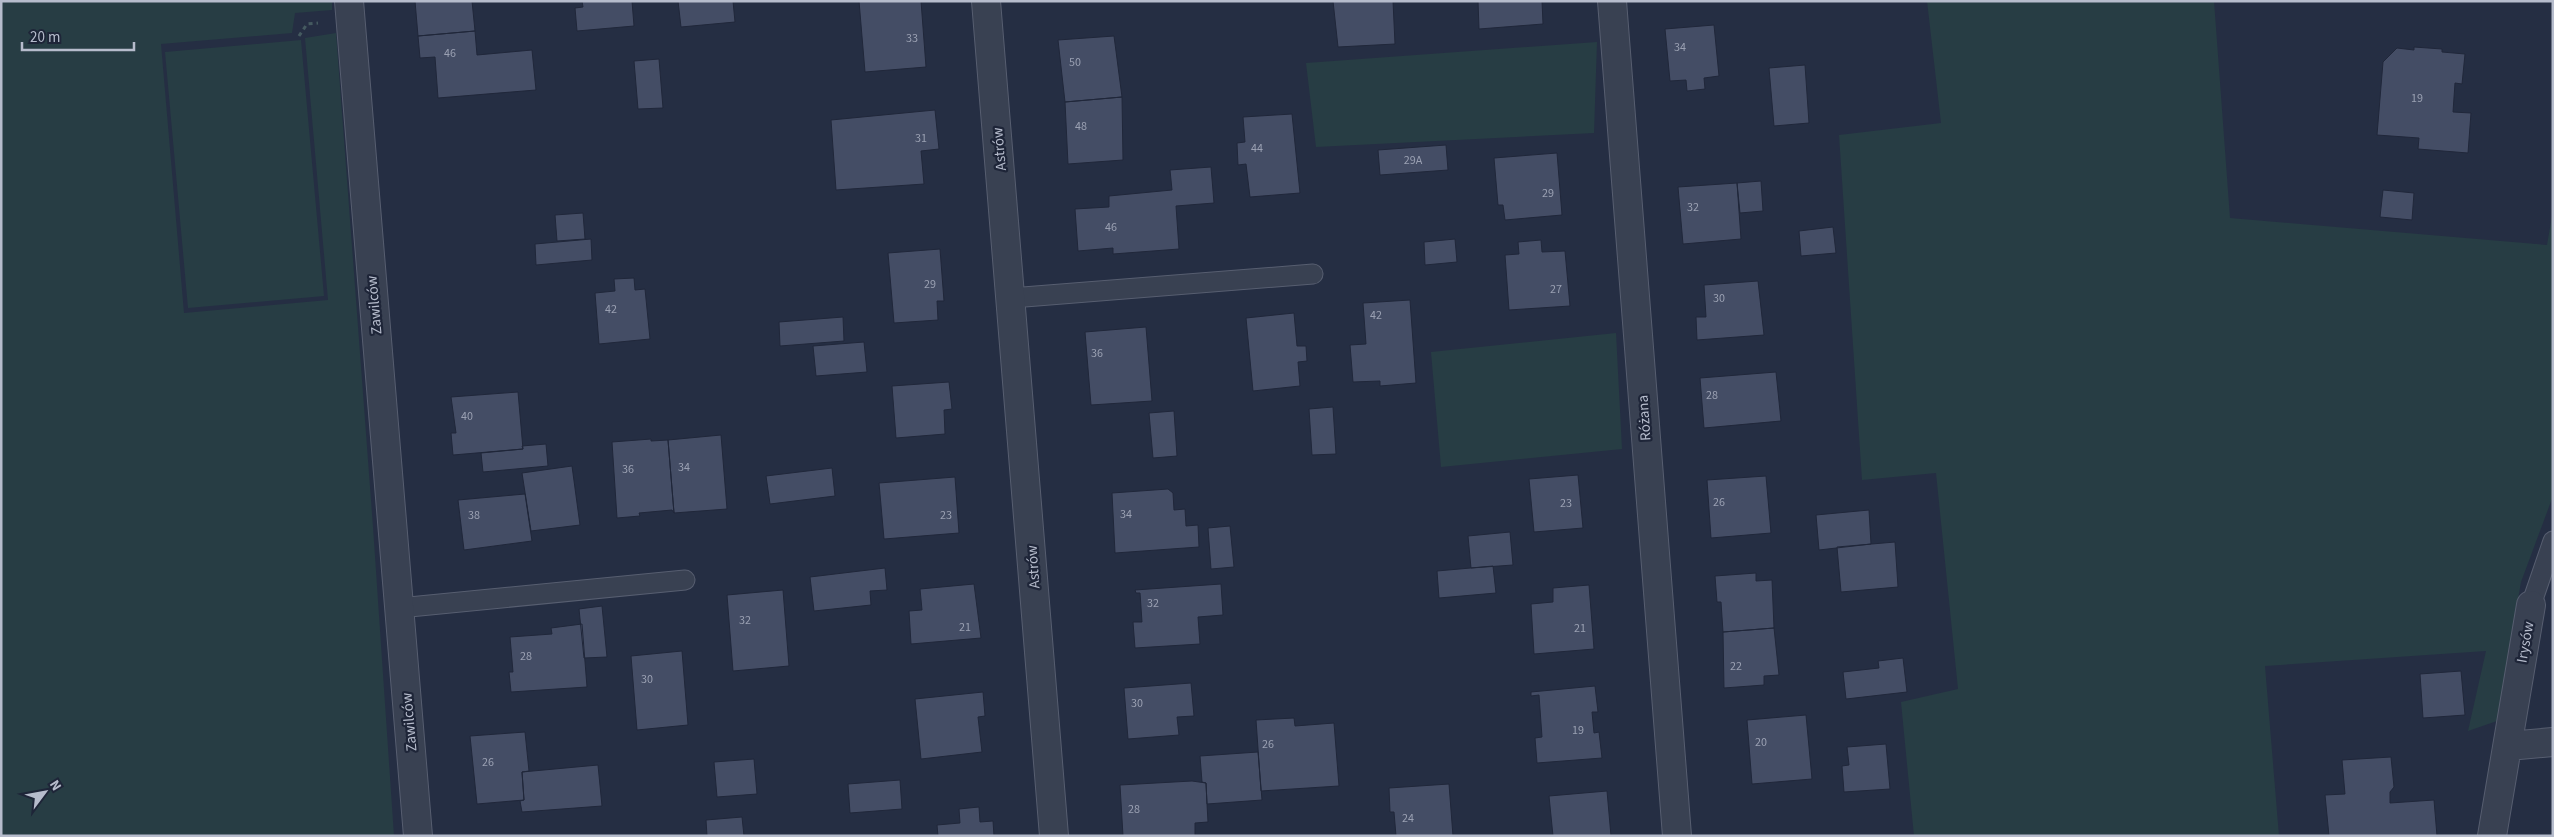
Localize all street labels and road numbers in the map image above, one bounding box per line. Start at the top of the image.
street label: Astrów [987,126,1012,172]
street label: Zawilców [361,274,388,335]
street label: Różana [1632,394,1657,442]
street label: Astrów [1021,544,1045,589]
street label: Irysów [2512,620,2539,664]
street label: Zawilców [396,691,423,752]

